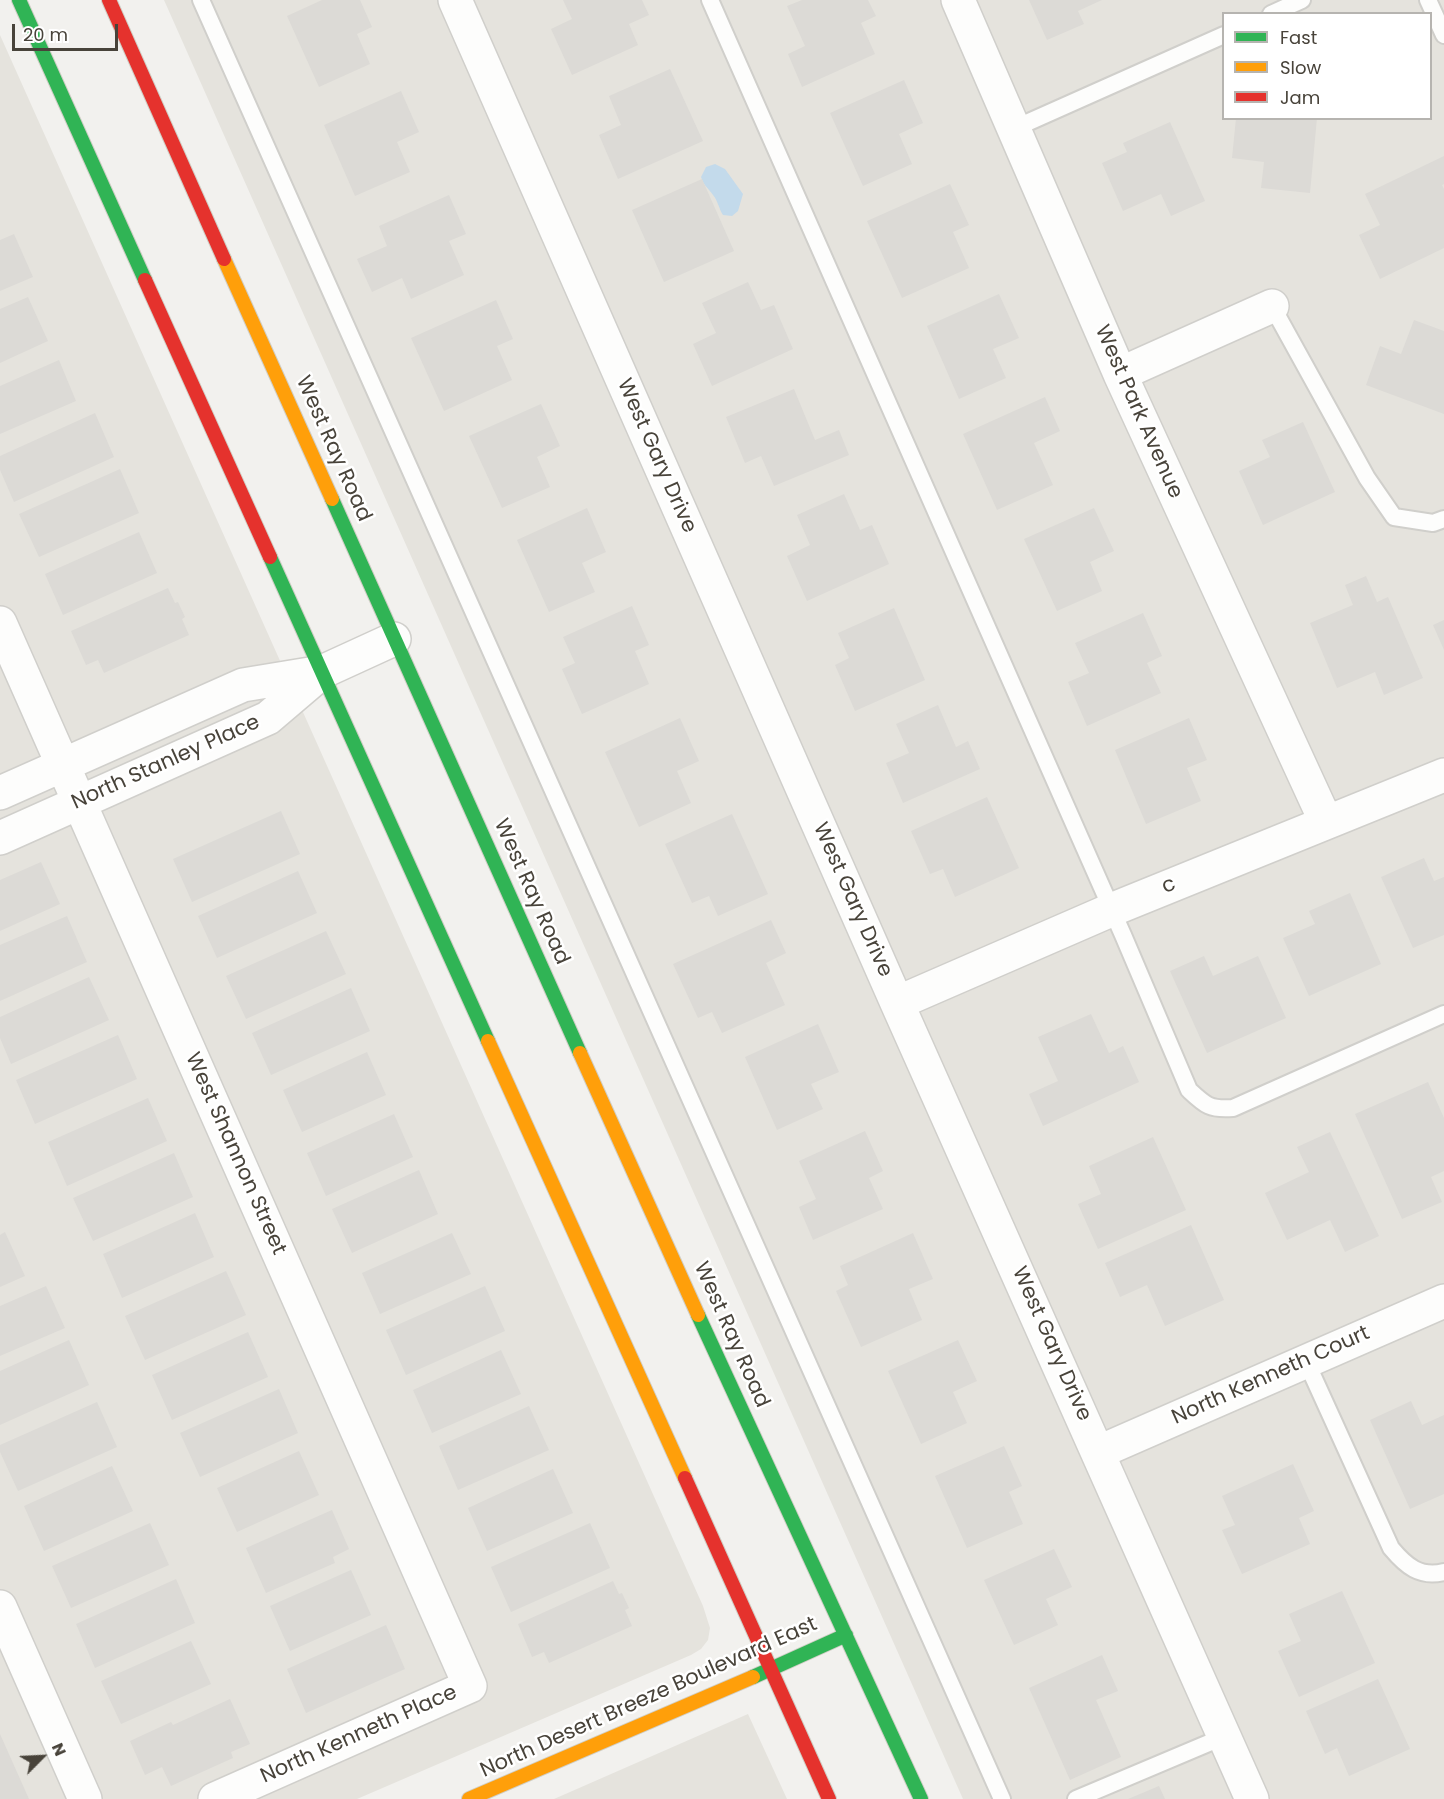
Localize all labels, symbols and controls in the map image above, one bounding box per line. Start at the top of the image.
scale bar [15,12,122,50]
legend [1222,12,1432,120]
text: 20 m [23,22,68,47]
text: Fast [1280,25,1317,50]
text: Slow [1280,55,1321,80]
text: Jam [1280,85,1320,110]
street label: West Park Avenue [1088,321,1188,503]
street label: West Ray Road [290,372,376,526]
street label: West Gary Drive [611,375,701,537]
street label: North Stanley Place [68,710,264,816]
street label: West Ray Road [488,815,574,969]
street label: West Gary Drive [807,819,897,981]
street label: c [1158,872,1180,900]
street label: West Shannon Street [179,1049,291,1259]
street label: West Ray Road [688,1258,774,1412]
street label: West Gary Drive [1006,1263,1096,1425]
street label: North Kenneth Court [1168,1321,1374,1431]
street label: North Desert Breeze Boulevard East [477,1612,821,1784]
street label: North Kenneth Place [257,1680,461,1790]
north arrow [12,1727,72,1787]
text: N [46,1739,72,1760]

